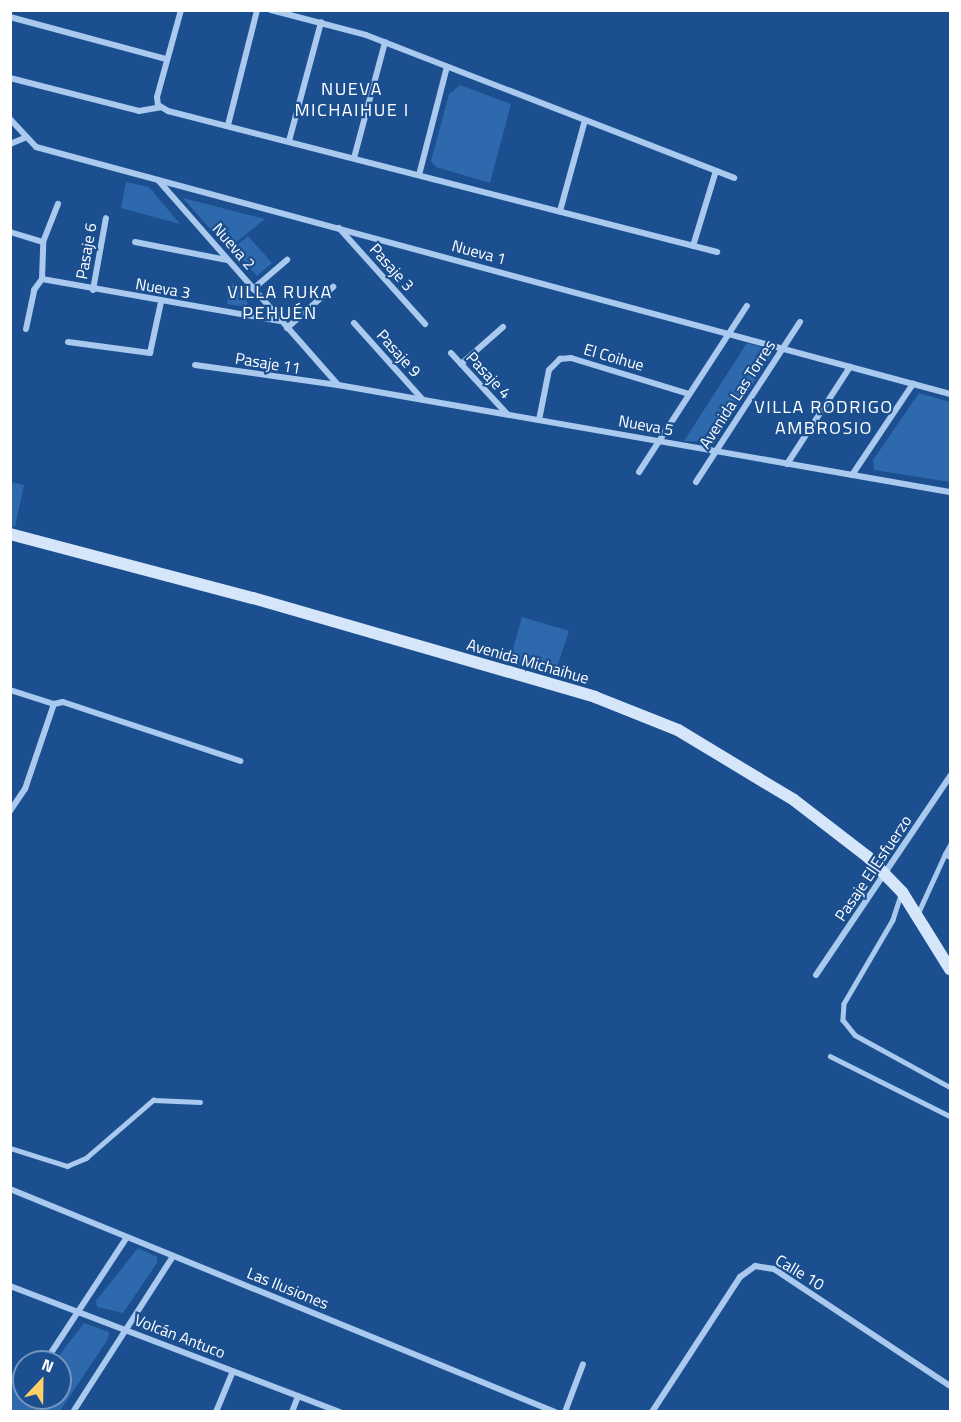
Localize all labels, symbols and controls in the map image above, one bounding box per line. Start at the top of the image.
district label: NUEVA MICHAIHUE I [294,79,410,122]
street label: Nueva 2 [209,219,259,273]
street label: Pasaje 6 [72,221,100,281]
street label: Nueva 1 [450,236,508,268]
street label: Pasaje 3 [366,239,418,295]
street label: Nueva 3 [134,274,192,302]
district label: VILLA RUKA PEHUÉN [227,282,333,324]
street label: Pasaje 9 [373,325,425,381]
street label: Avenida Las Torres [695,336,779,452]
street label: El Coihue [582,339,646,375]
street label: Pasaje 11 [234,348,302,378]
street label: Pasaje 4 [463,348,515,402]
district label: VILLA RODRIGO AMBROSIO [754,397,894,440]
street label: Nueva 5 [617,411,675,439]
street label: Avenida Michaihue [465,634,591,688]
street label: Pasaje El Esfuerzo [831,811,915,925]
street label: Calle 10 [772,1250,828,1294]
street label: Las Ilusiones [244,1263,332,1313]
street label: Volcán Antuco [132,1310,228,1362]
north arrow [12,1350,72,1410]
text: N [38,1352,58,1378]

